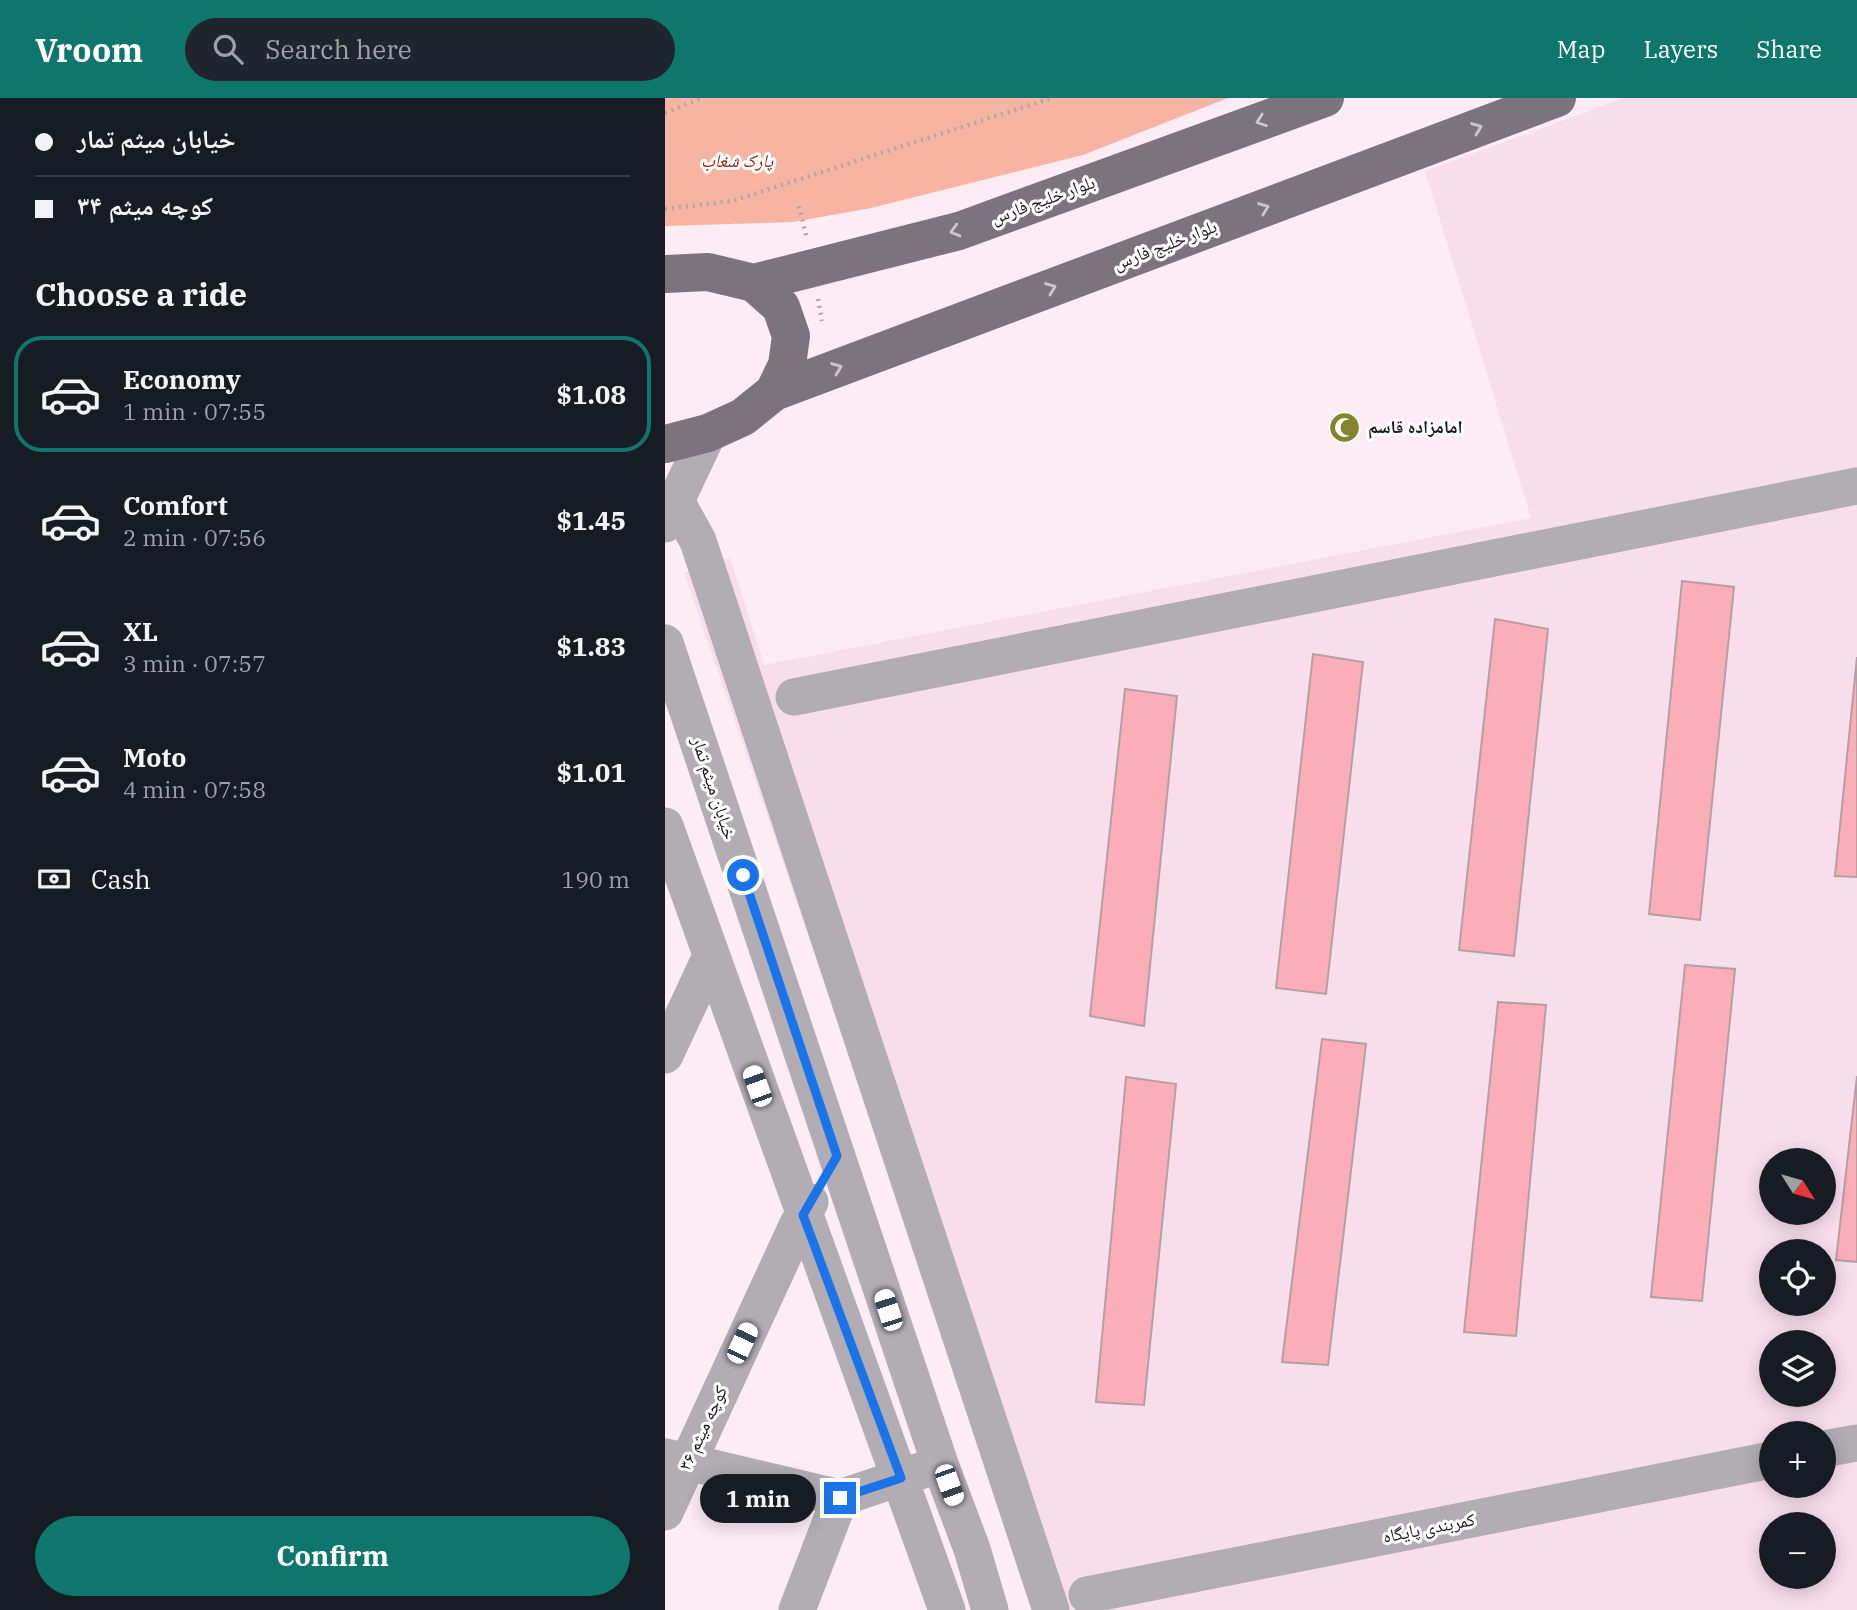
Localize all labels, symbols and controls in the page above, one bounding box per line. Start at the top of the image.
search box [185,18,675,81]
text: Vroom [35,28,143,71]
icon: search [209,30,247,68]
text: Search here [265,32,412,66]
text: Map [1557,33,1605,65]
text: Layers [1643,33,1718,65]
text: Share [1756,33,1822,65]
one-way arrow [1256,113,1268,127]
text: خیابان میثم تمار [77,121,236,155]
one-way arrow [1470,123,1482,137]
park label: پارک شغاب [701,149,774,172]
street label: بلوار خلیج ‌فارس [988,170,1098,230]
text: کوچه میثم ۳۴ [77,188,213,222]
one-way arrow [1257,202,1269,216]
street label: بلوار خلیج‌ فارس [1110,214,1220,276]
one-way arrow [949,223,961,238]
text: Choose a ride [35,273,247,315]
one-way arrow [1044,282,1056,296]
text: Economy [123,362,241,396]
one-way arrow [831,362,843,376]
icon: car [39,363,102,426]
text: $1.08 [556,377,626,411]
text: 1 min · 07:55 [123,396,266,426]
mosque icon: امامزاده قاسم [1328,410,1362,444]
place label: امامزاده قاسم [1368,415,1463,439]
text: Comfort [123,488,228,522]
icon: car [39,489,102,552]
text: $1.45 [556,503,626,537]
text: 2 min · 07:56 [123,522,266,552]
text: XL [123,614,158,648]
icon: car [39,615,102,678]
text: $1.83 [556,629,626,663]
text: 3 min · 07:57 [123,648,266,678]
street label: خیابان میثم تمار [686,733,742,842]
text: Moto [123,740,186,774]
icon: car [39,741,102,804]
text: $1.01 [556,755,626,789]
text: 4 min · 07:58 [123,774,266,804]
route start [727,859,759,891]
icon: cash [35,860,73,898]
text: Cash [91,862,151,896]
text: 190 m [561,864,630,894]
car [740,1063,775,1109]
north arrow [1759,1148,1836,1225]
map controls [1759,1148,1836,1589]
button: locate [1759,1239,1836,1316]
car [872,1287,905,1333]
car [724,1320,761,1366]
button: layers [1759,1330,1836,1407]
street label: کوچه میثم ۳۶ [673,1381,733,1474]
button: + [1759,1421,1836,1498]
car [932,1462,967,1508]
callout: 1 min [700,1474,815,1522]
route end [824,1482,856,1514]
text: 1 min [726,1483,790,1513]
street label: کمربندی پایگاه [1381,1507,1477,1548]
button: − [1759,1512,1836,1589]
button: Confirm [35,1516,630,1596]

